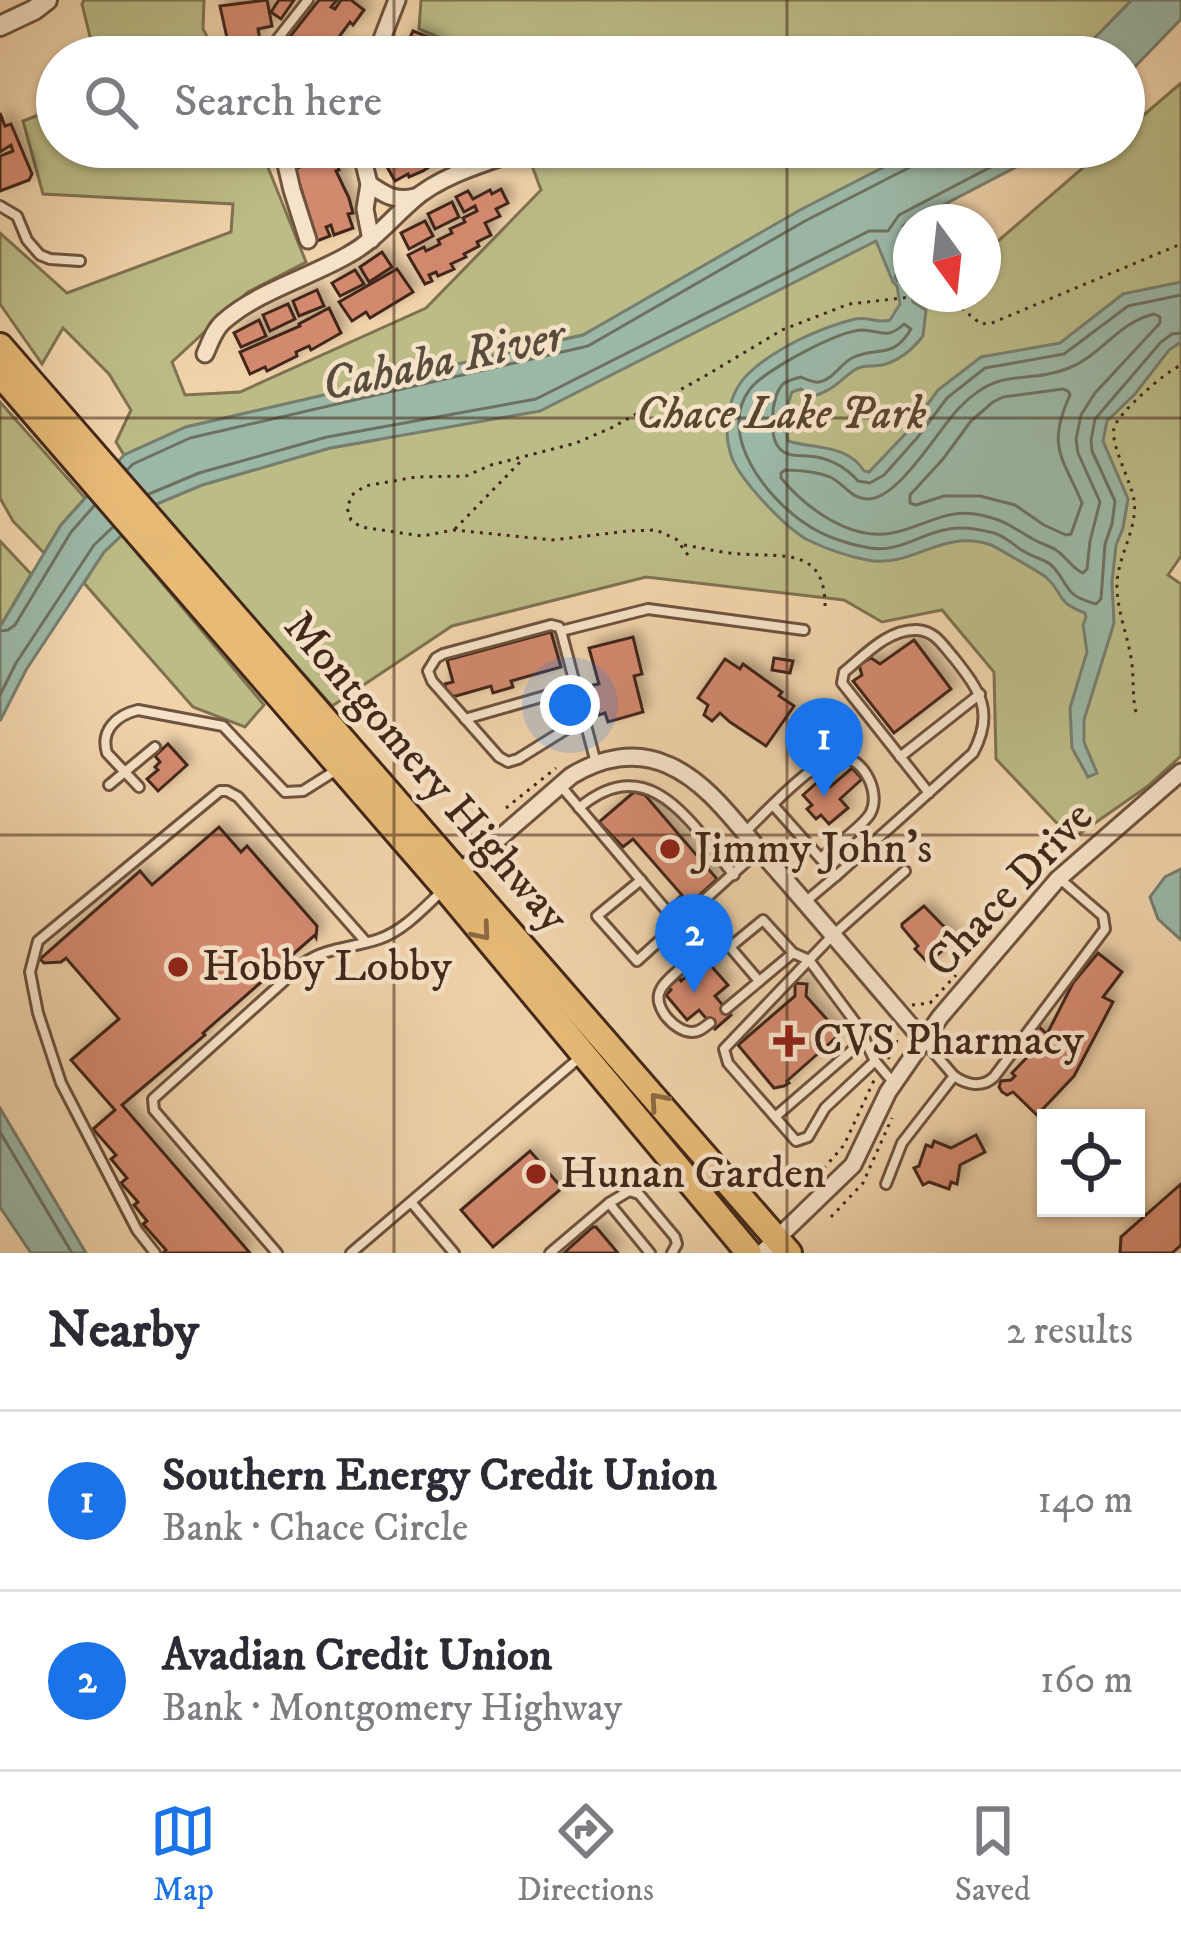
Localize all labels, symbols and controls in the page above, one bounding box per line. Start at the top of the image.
search box [36,36,1145,168]
icon: search [78,69,144,135]
text: Search here [174,74,382,130]
north arrow [893,204,1001,312]
water label: Cahaba River [316,305,574,416]
park label: Chace Lake Park [636,387,927,443]
street label: Montgomery Highway [271,600,581,945]
your location [540,675,600,735]
pin: 1 [785,698,863,797]
street label: Chace Drive [914,790,1106,990]
place label: Jimmy John's [690,821,932,877]
marker: Jimmy John's [657,836,683,862]
pin: 2 [655,894,733,993]
one-way arrow [467,918,489,940]
place label: Hobby Lobby [202,939,453,995]
marker: Hobby Lobby [165,954,191,980]
place label: CVS Pharmacy [813,1013,1085,1069]
marker: CVS Pharmacy [776,1028,802,1054]
one-way arrow [650,1093,672,1115]
map controls [1037,1109,1145,1217]
button: locate [1037,1109,1145,1217]
place label: Hunan Garden [560,1146,826,1202]
marker: Hunan Garden [523,1161,549,1187]
text: Nearby [48,1299,199,1363]
text: 2 results [1006,1307,1133,1356]
text: Southern Energy Credit Union [162,1448,717,1504]
text: 1 [80,1476,94,1525]
text: 140 m [1038,1476,1133,1525]
text: Bank · Chace Circle [162,1504,468,1553]
text: Avadian Credit Union [162,1628,552,1684]
text: 2 [77,1656,97,1705]
text: 160 m [1040,1656,1133,1705]
text: Bank · Montgomery Highway [162,1684,622,1733]
tab: Map [150,1798,216,1911]
tab: Directions [517,1798,654,1911]
tab: Saved [955,1798,1031,1911]

